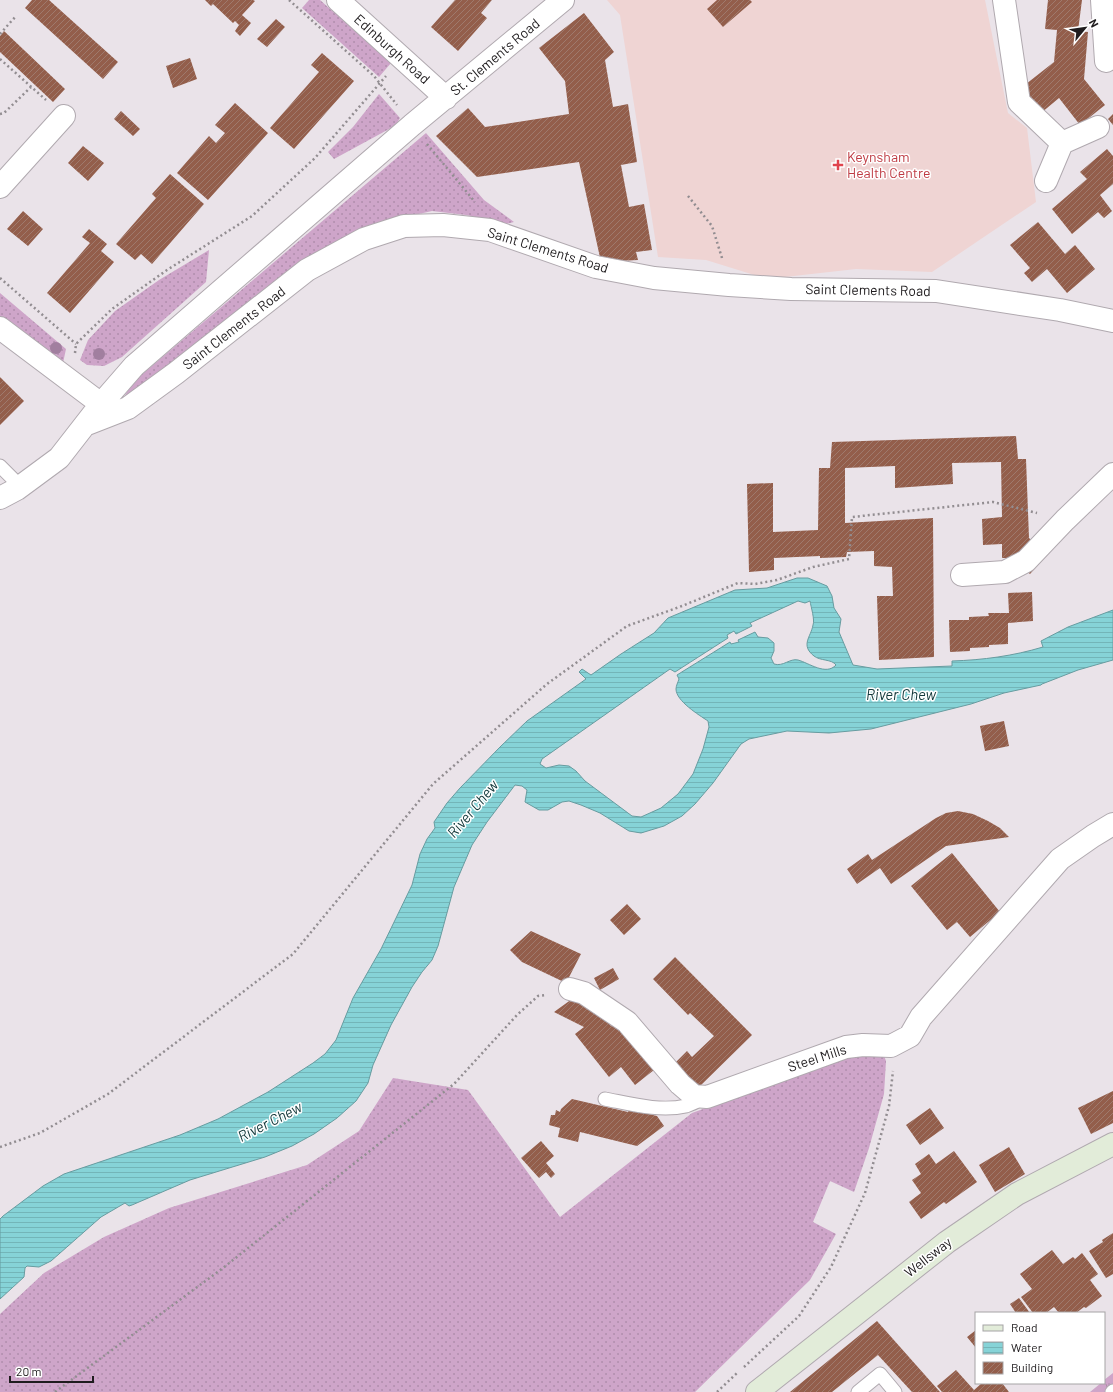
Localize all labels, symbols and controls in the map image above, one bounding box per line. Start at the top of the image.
north arrow [1065,8,1105,48]
street label: Edinburgh Road [351,10,434,87]
street label: St. Clements Road [447,14,543,99]
text: N [1087,17,1102,29]
place label: Keynsham Health Centre [847,148,930,181]
marker: Keynsham Health Centre [832,159,844,171]
street label: Saint Clements Road [486,223,611,276]
street label: Saint Clements Road [805,280,931,299]
street label: Saint Clements Road [179,282,288,373]
water label: River Chew [866,685,936,703]
water label: River Chew [443,775,502,841]
street label: Steel Mills [785,1040,849,1075]
water label: River Chew [234,1097,305,1145]
street label: Wellsway [901,1233,955,1280]
legend [975,1312,1105,1384]
text: Road [1011,1320,1038,1334]
text: Water [1011,1340,1043,1354]
scale bar [10,1358,93,1384]
text: Building [1011,1360,1053,1374]
text: 20 m [16,1364,42,1378]

